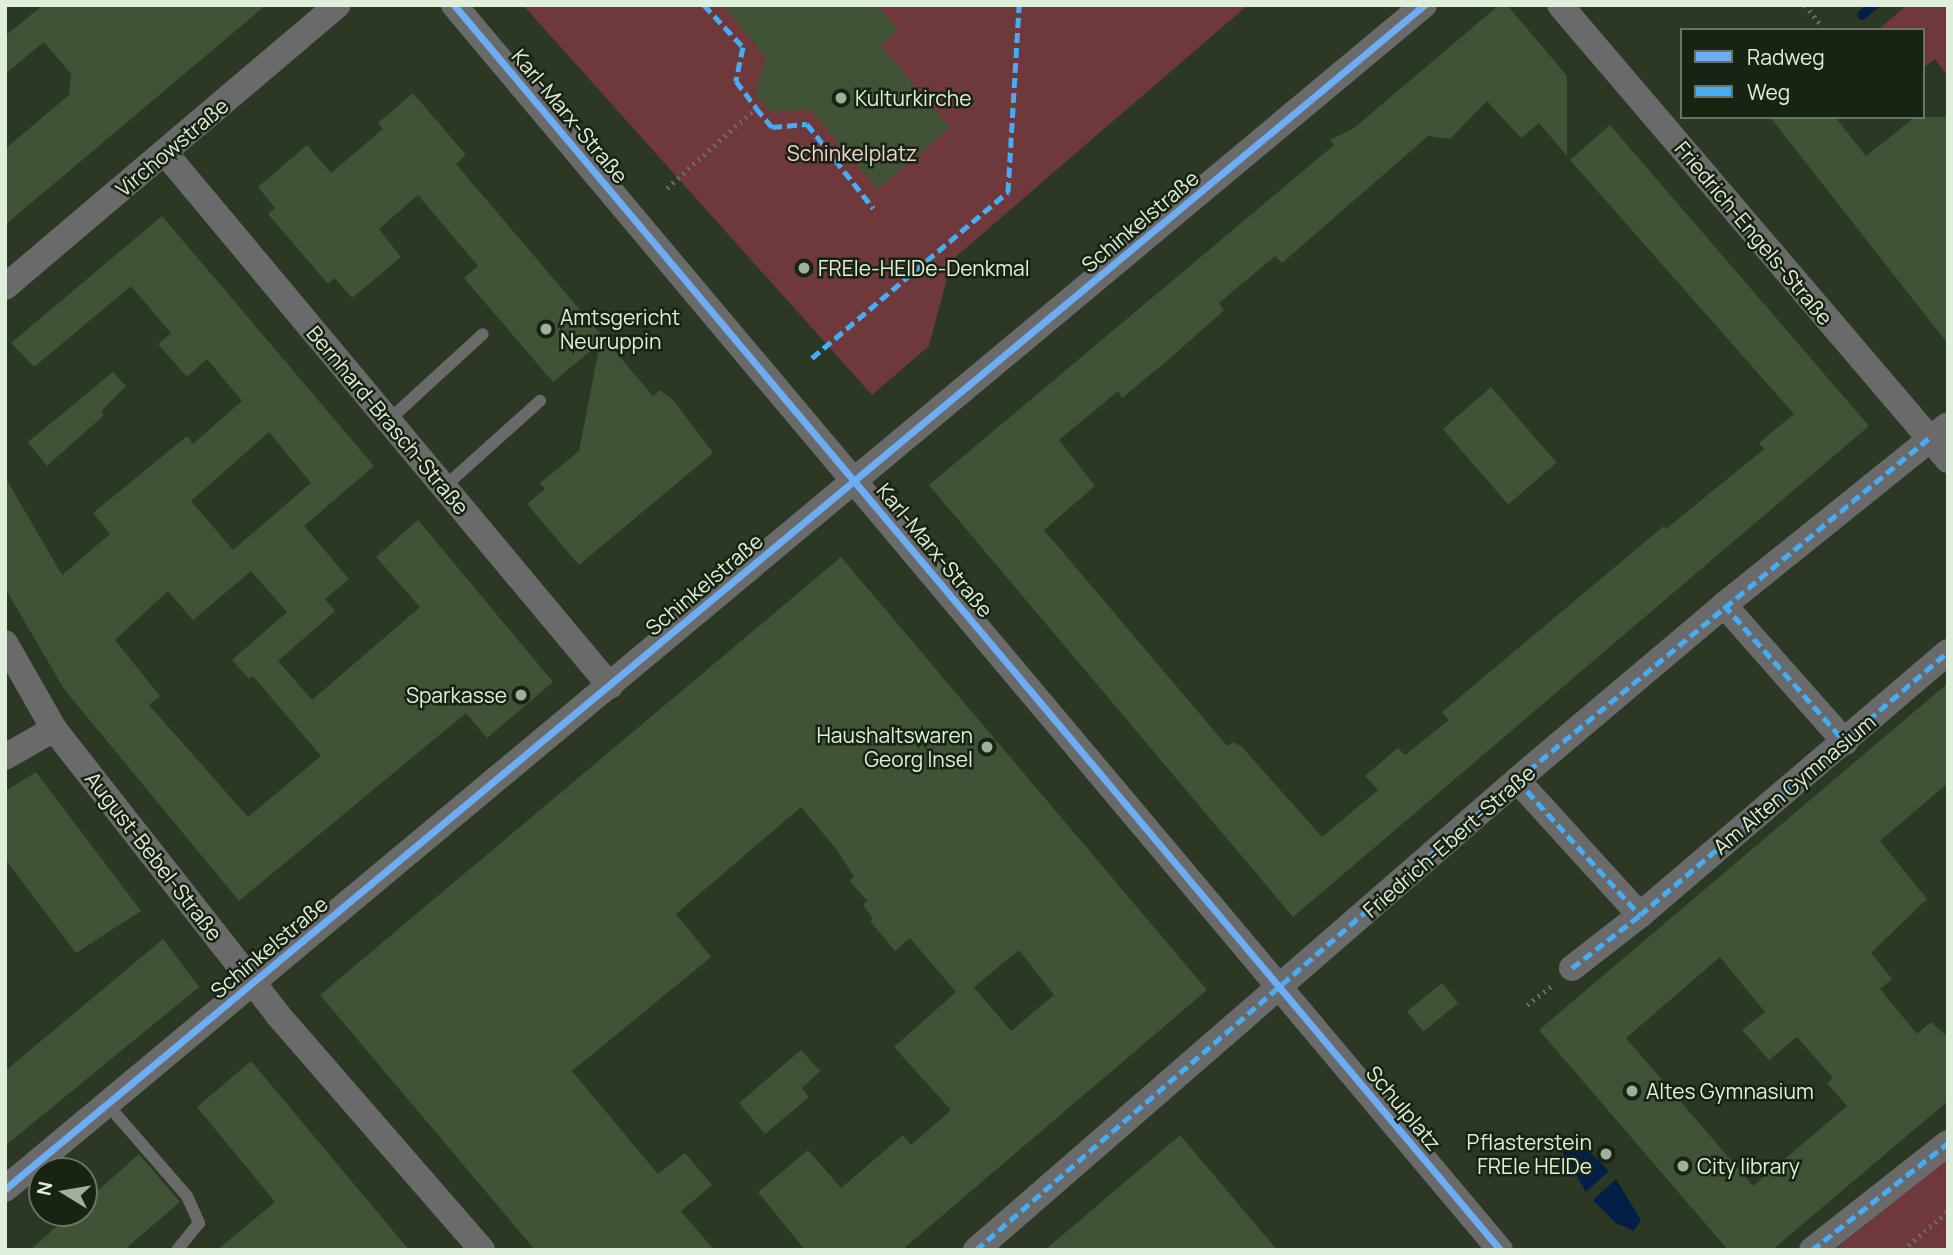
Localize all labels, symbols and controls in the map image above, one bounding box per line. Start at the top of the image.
legend [1680,28,1925,119]
text: Radweg [1747,43,1825,71]
street label: Karl-Marx-Straße [507,44,633,188]
text: Weg [1747,78,1790,106]
place label: Kulturkirche [855,85,972,111]
marker: Kulturkirche [833,90,849,106]
street label: Virchowstraße [111,93,233,201]
street label: Friedrich-Engels-Straße [1670,136,1838,330]
park label: Schinkelplatz [787,140,917,166]
street label: Schinkelstraße [1076,165,1204,277]
place label: FREIe-HEIDe-Denkmal [818,255,1030,281]
marker: FREIe-HEIDe-Denkmal [796,260,812,276]
place label: Amtsgericht Neuruppin [560,304,680,354]
street label: Bernhard-Brasch-Straße [302,321,474,519]
marker: Amtsgericht Neuruppin [538,321,554,337]
street label: Karl-Marx-Straße [872,478,998,622]
street label: Schinkelstraße [640,528,768,640]
place label: Sparkasse [406,682,507,708]
marker: Sparkasse [513,687,529,703]
street label: Am Alten Gymnasium [1708,709,1880,859]
place label: Haushaltswaren Georg Insel [816,722,973,772]
marker: Haushaltswaren Georg Insel [979,739,995,755]
street label: Friedrich-Ebert-Straße [1358,759,1540,923]
street label: August-Bebel-Straße [80,766,228,946]
street label: Schinkelstraße [205,891,333,1003]
street label: Schulplatz [1361,1060,1447,1156]
place label: Altes Gymnasium [1646,1078,1814,1104]
marker: Altes Gymnasium [1624,1083,1640,1099]
place label: Pflasterstein FREIe HEIDe [1467,1129,1592,1179]
marker: Pflasterstein FREIe HEIDe [1598,1146,1614,1162]
place label: City library [1697,1153,1800,1179]
north arrow [28,1157,98,1227]
marker: City library [1675,1158,1691,1174]
text: N [30,1179,58,1198]

